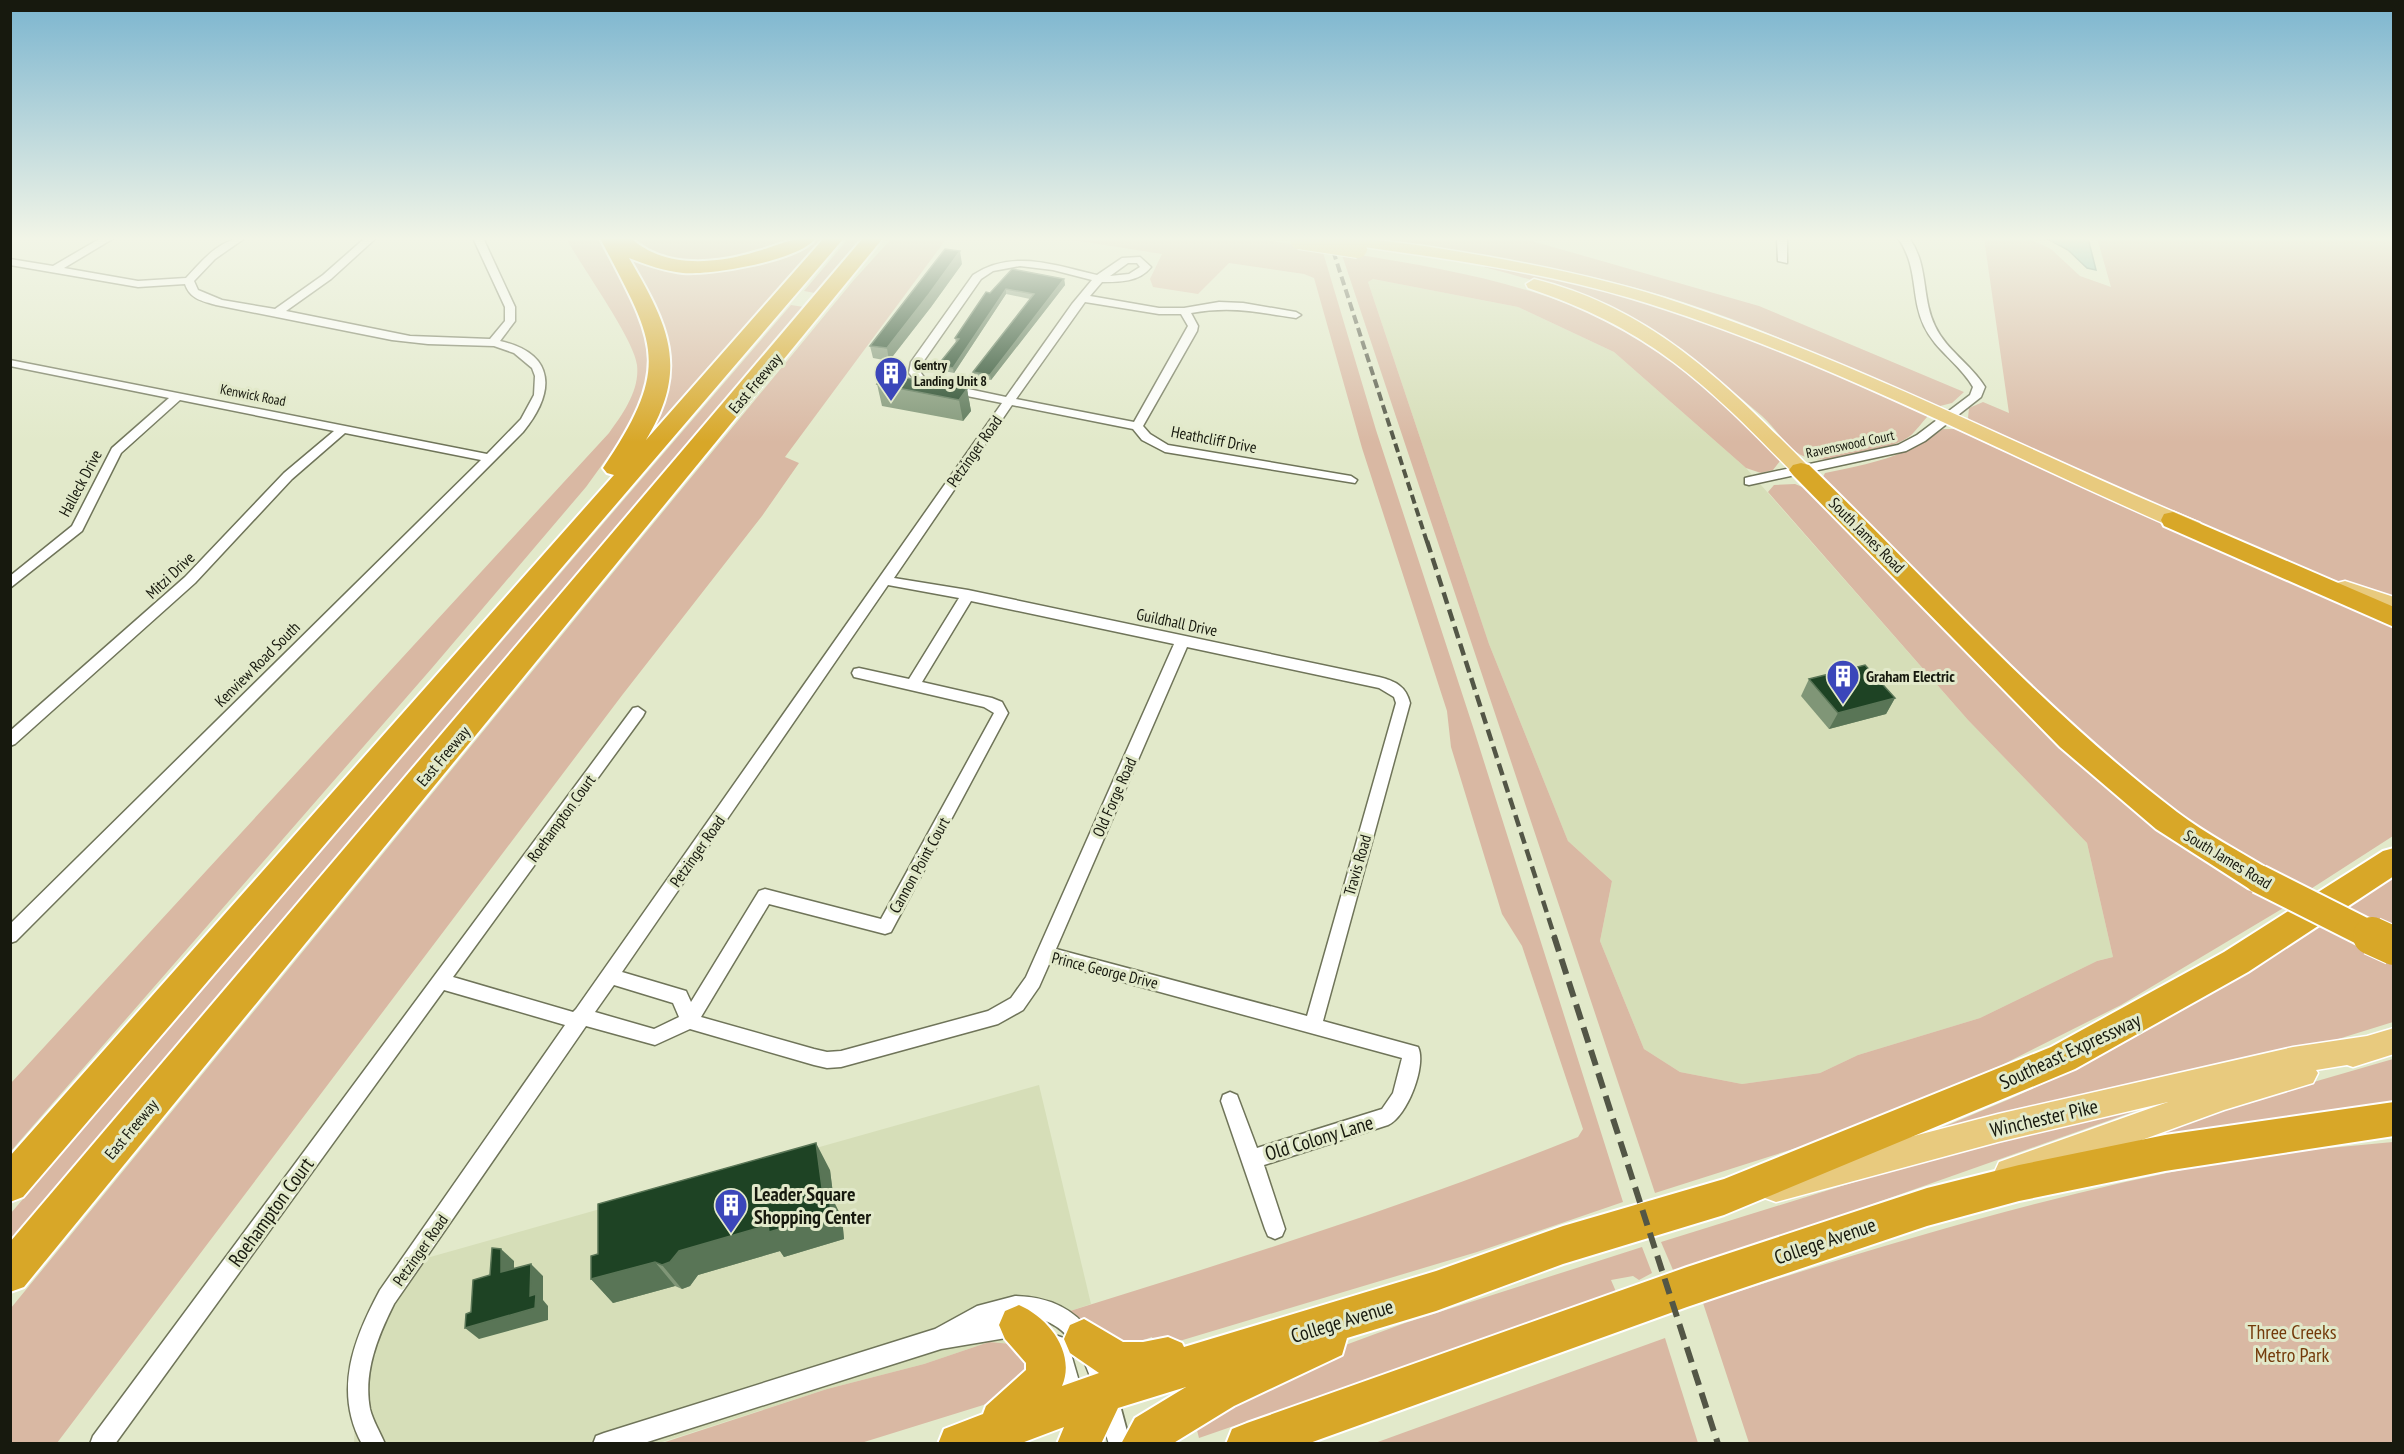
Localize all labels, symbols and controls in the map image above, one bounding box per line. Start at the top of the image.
street label: East Freeway [724,349,786,417]
building icon: Gentry Landing Unit 8 [873,355,909,402]
place label: Gentry Landing Unit 8 [914,356,987,390]
street label: Kenwick Road [219,380,287,410]
street label: Petzinger Road [942,411,1006,491]
street label: Heathcliff Drive [1170,421,1258,457]
street label: Ravenswood Court [1804,426,1896,462]
street label: Halleck Drive [54,446,106,520]
street label: South James Road [1825,493,1909,577]
street label: Mitzi Drive [141,547,199,603]
street label: Guildhall Drive [1135,604,1219,640]
street label: Kenview Road South [210,617,304,711]
building icon: Graham Electric [1825,658,1861,705]
place label: Graham Electric [1866,666,1955,686]
street label: East Freeway [412,722,474,790]
street label: Old Forge Road [1088,754,1140,840]
street label: Roehampton Court [523,770,600,866]
street label: Petzinger Road [665,811,729,891]
street label: Cannon Point Court [884,813,954,917]
street label: South James Road [2180,825,2276,893]
street label: Travis Road [1339,832,1375,898]
street label: Prince George Drive [1050,947,1160,993]
street label: Southeast Expressway [1995,1007,2145,1095]
street label: Winchester Pike [1987,1093,2101,1143]
street label: East Freeway [100,1095,162,1163]
street label: Old Colony Lane [1262,1109,1376,1167]
street label: Roehampton Court [223,1152,320,1272]
place label: Leader Square Shopping Center [754,1181,871,1230]
building icon: Leader Square Shopping Center [713,1187,749,1234]
street label: Petzinger Road [388,1210,452,1290]
street label: College Avenue [1771,1211,1879,1271]
street label: College Avenue [1288,1293,1396,1349]
park label: Three Creeks Metro Park [2247,1319,2337,1368]

